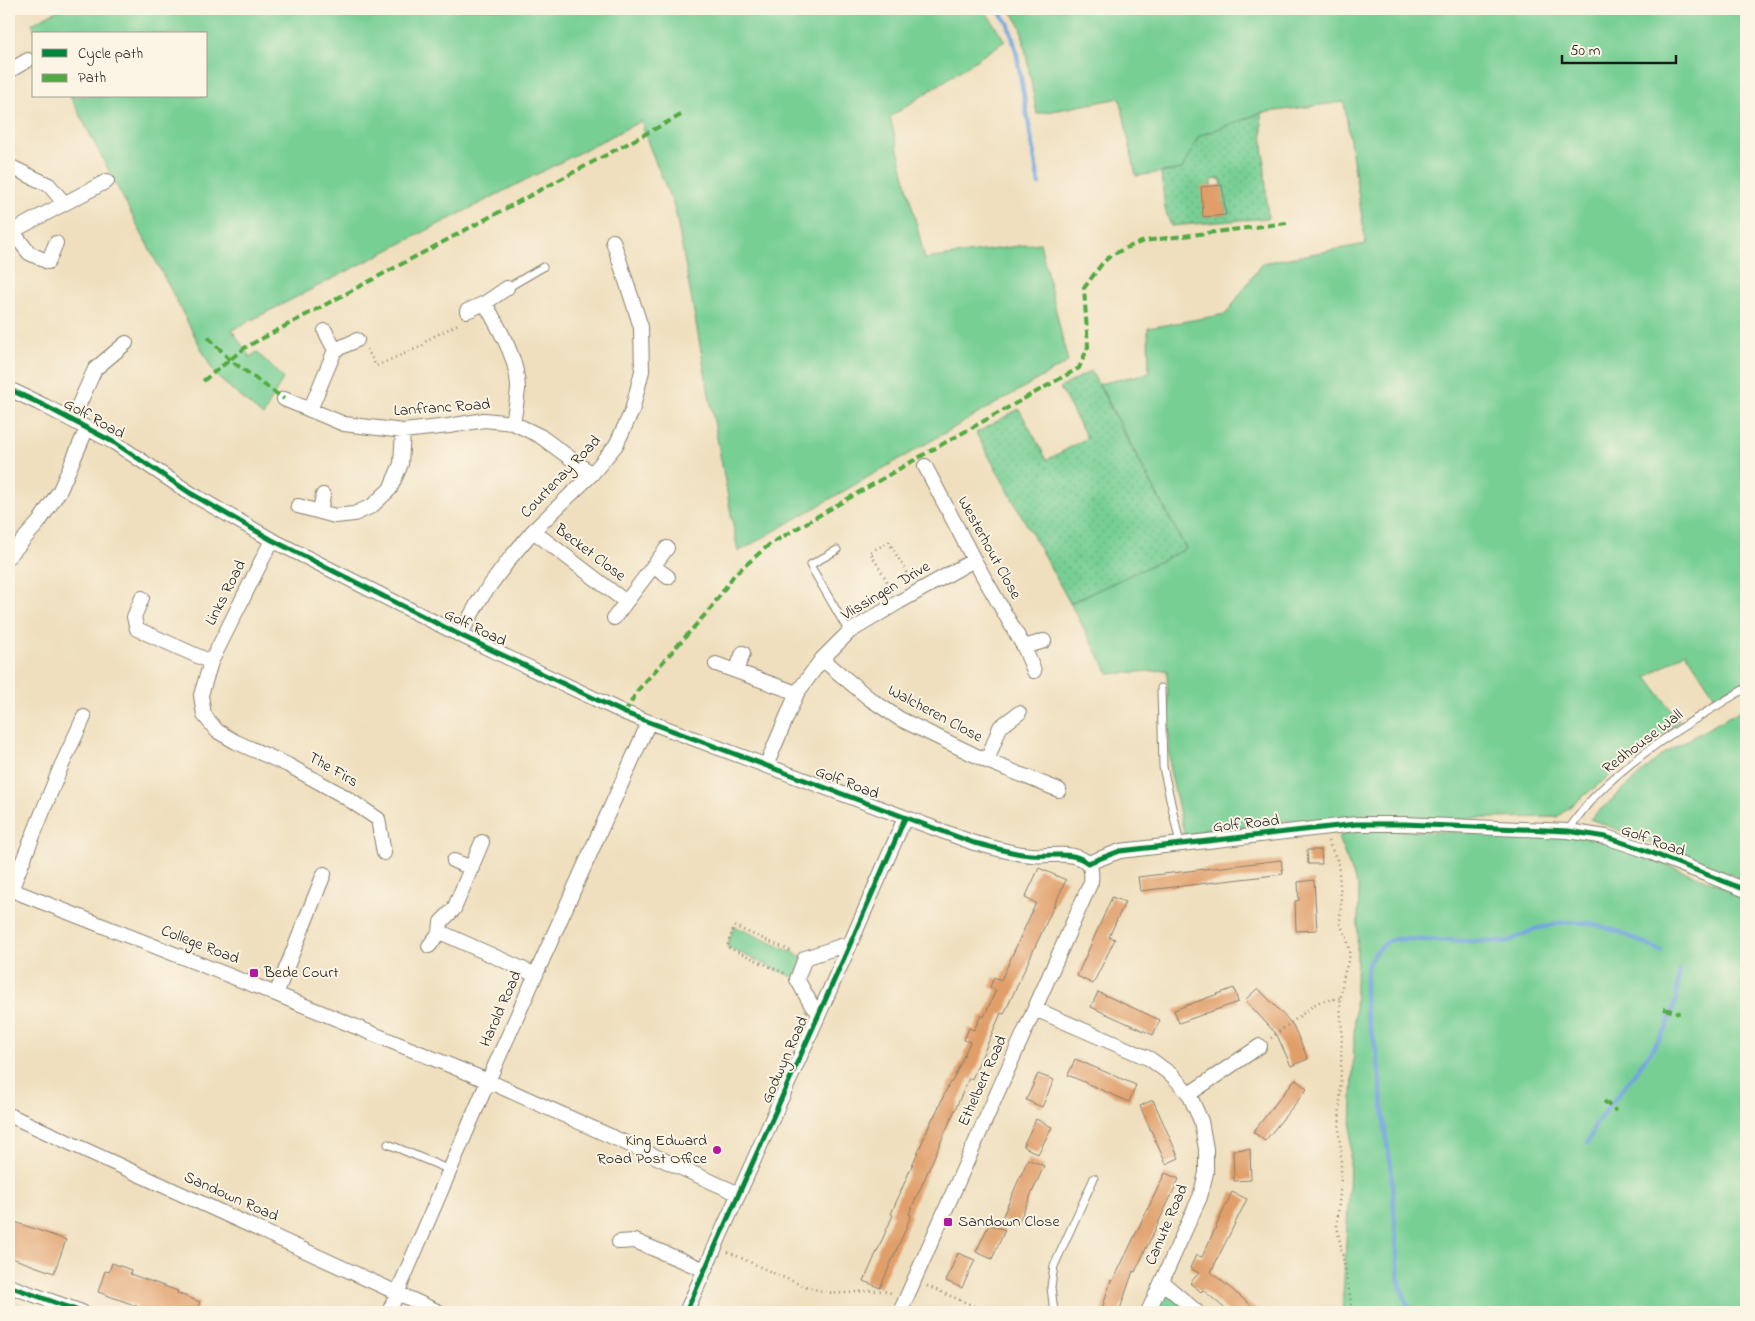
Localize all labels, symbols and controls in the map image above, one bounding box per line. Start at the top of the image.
legend [32,32,208,98]
scale bar [1562,32,1676,64]
text: 50 m [1570,40,1601,62]
text: Cycle path [78,43,143,66]
text: Path [78,67,106,89]
street label: Golf Road [59,392,129,446]
street label: Lanfranc Road [393,393,491,423]
street label: Courtenay Road [515,430,607,524]
street label: Westerhout Close [951,492,1028,605]
street label: Becket Close [549,518,631,588]
street label: Vlissingen Drive [836,555,936,628]
street label: Links Road [199,556,253,630]
street label: Golf Road [440,603,510,653]
street label: Walcheren Close [883,679,988,750]
street label: Redhouse Wall [1598,703,1689,780]
street label: The Firs [303,746,363,794]
street label: Golf Road [812,760,882,806]
street label: Golf Road [1212,809,1280,839]
street label: Golf Road [1618,818,1688,864]
street label: College Road [157,919,243,971]
place label: Bede Court [263,961,339,985]
marker: Bede Court [248,967,260,979]
street label: Harold Road [474,967,528,1051]
street label: Godwyn Road [755,1012,815,1108]
street label: Ethelbert Road [952,1032,1014,1130]
place label: King Edward Road Post Office [597,1129,708,1171]
marker: King Edward Road Post Office [711,1144,723,1156]
street label: Sandown Road [180,1165,282,1229]
street label: Canute Road [1139,1181,1195,1269]
place label: Sandown Close [958,1210,1060,1234]
marker: Sandown Close [942,1216,954,1228]

